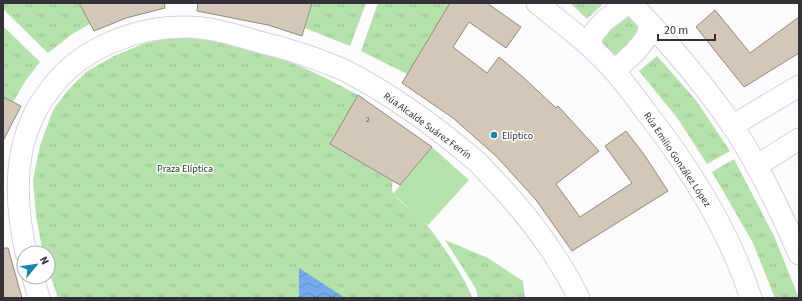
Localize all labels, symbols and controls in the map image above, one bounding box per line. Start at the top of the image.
scale bar [658,16,715,42]
text: 20 m [664,22,688,39]
street label: Rúa Alcalde Suárez Ferrín [381,89,474,163]
street label: Rúa Emilio González López [640,109,714,210]
house number: 2 [366,114,370,125]
place label: Elíptico [502,129,533,143]
marker: Elíptico [489,130,499,140]
park label: Praza Elíptica [157,162,213,176]
north arrow [16,245,56,285]
text: N [36,254,53,267]

